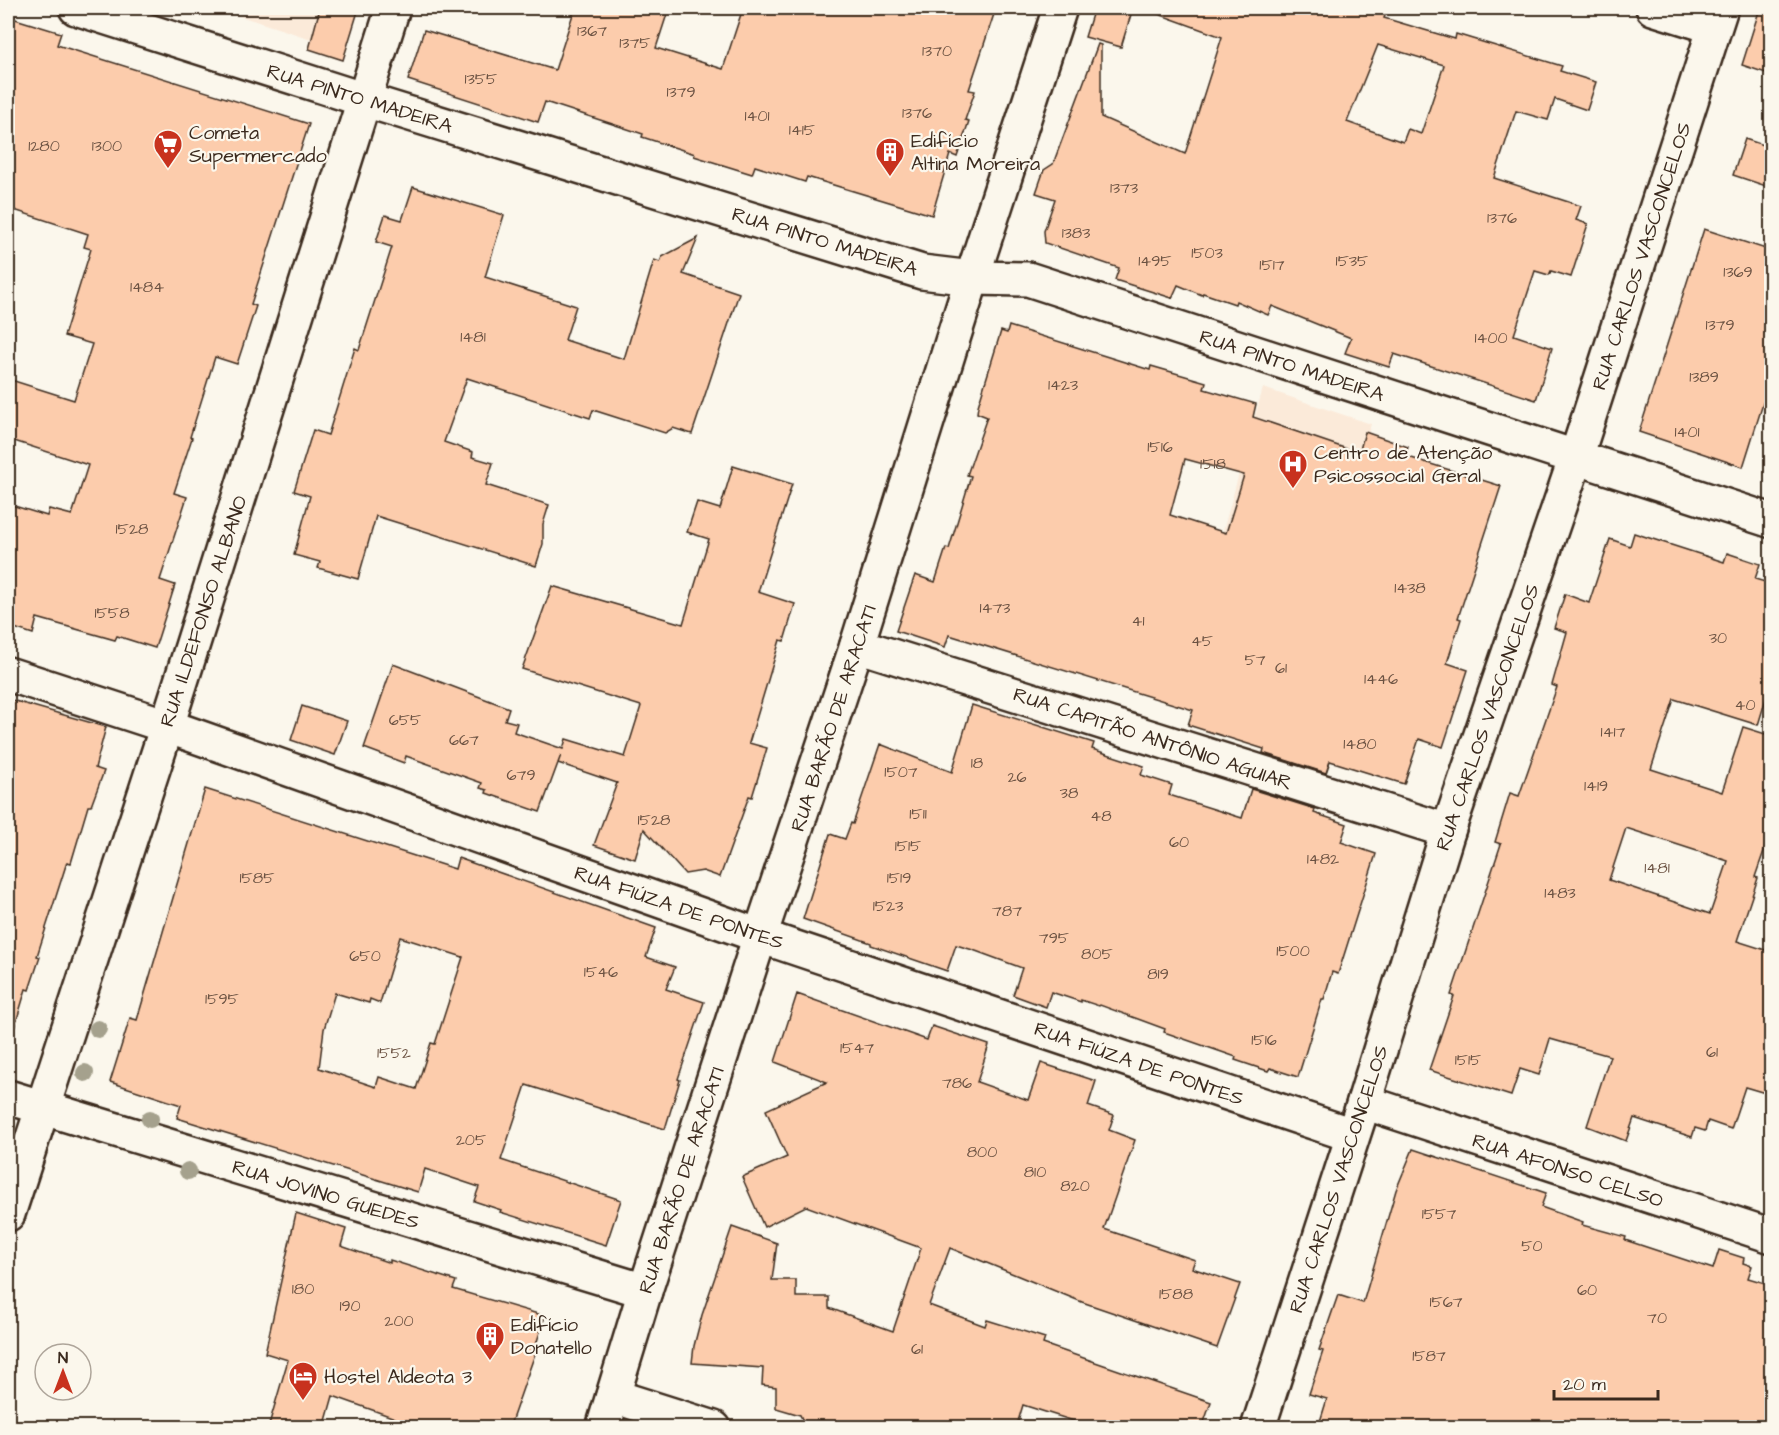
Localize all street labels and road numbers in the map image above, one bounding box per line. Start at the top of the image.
street label: RUA PINTO MADEIRA [263,57,456,141]
street label: RUA CARLOS VASCONCELOS [1585,119,1699,394]
street label: RUA PINTO MADEIRA [728,200,921,284]
street label: RUA PINTO MADEIRA [1196,323,1388,409]
street label: RUA ILDEFONSO ALBANO [153,492,255,731]
street label: RUA CARLOS VASCONCELOS [1429,580,1547,854]
street label: RUA BARÃO DE ARACATI [784,601,884,835]
street label: RUA CAPITÃO ANTÔNIO AGUIAR [1010,681,1296,797]
street label: RUA FIÚZA DE PONTES [570,859,787,957]
street label: RUA FIÚZA DE PONTES [1030,1015,1247,1113]
street label: RUA CARLOS VASCONCELOS [1282,1042,1396,1317]
street label: RUA BARÃO DE ARACATI [632,1063,732,1297]
street label: RUA AFONSO CELSO [1469,1127,1667,1215]
street label: RUA JOVINO GUEDES [229,1153,423,1237]

